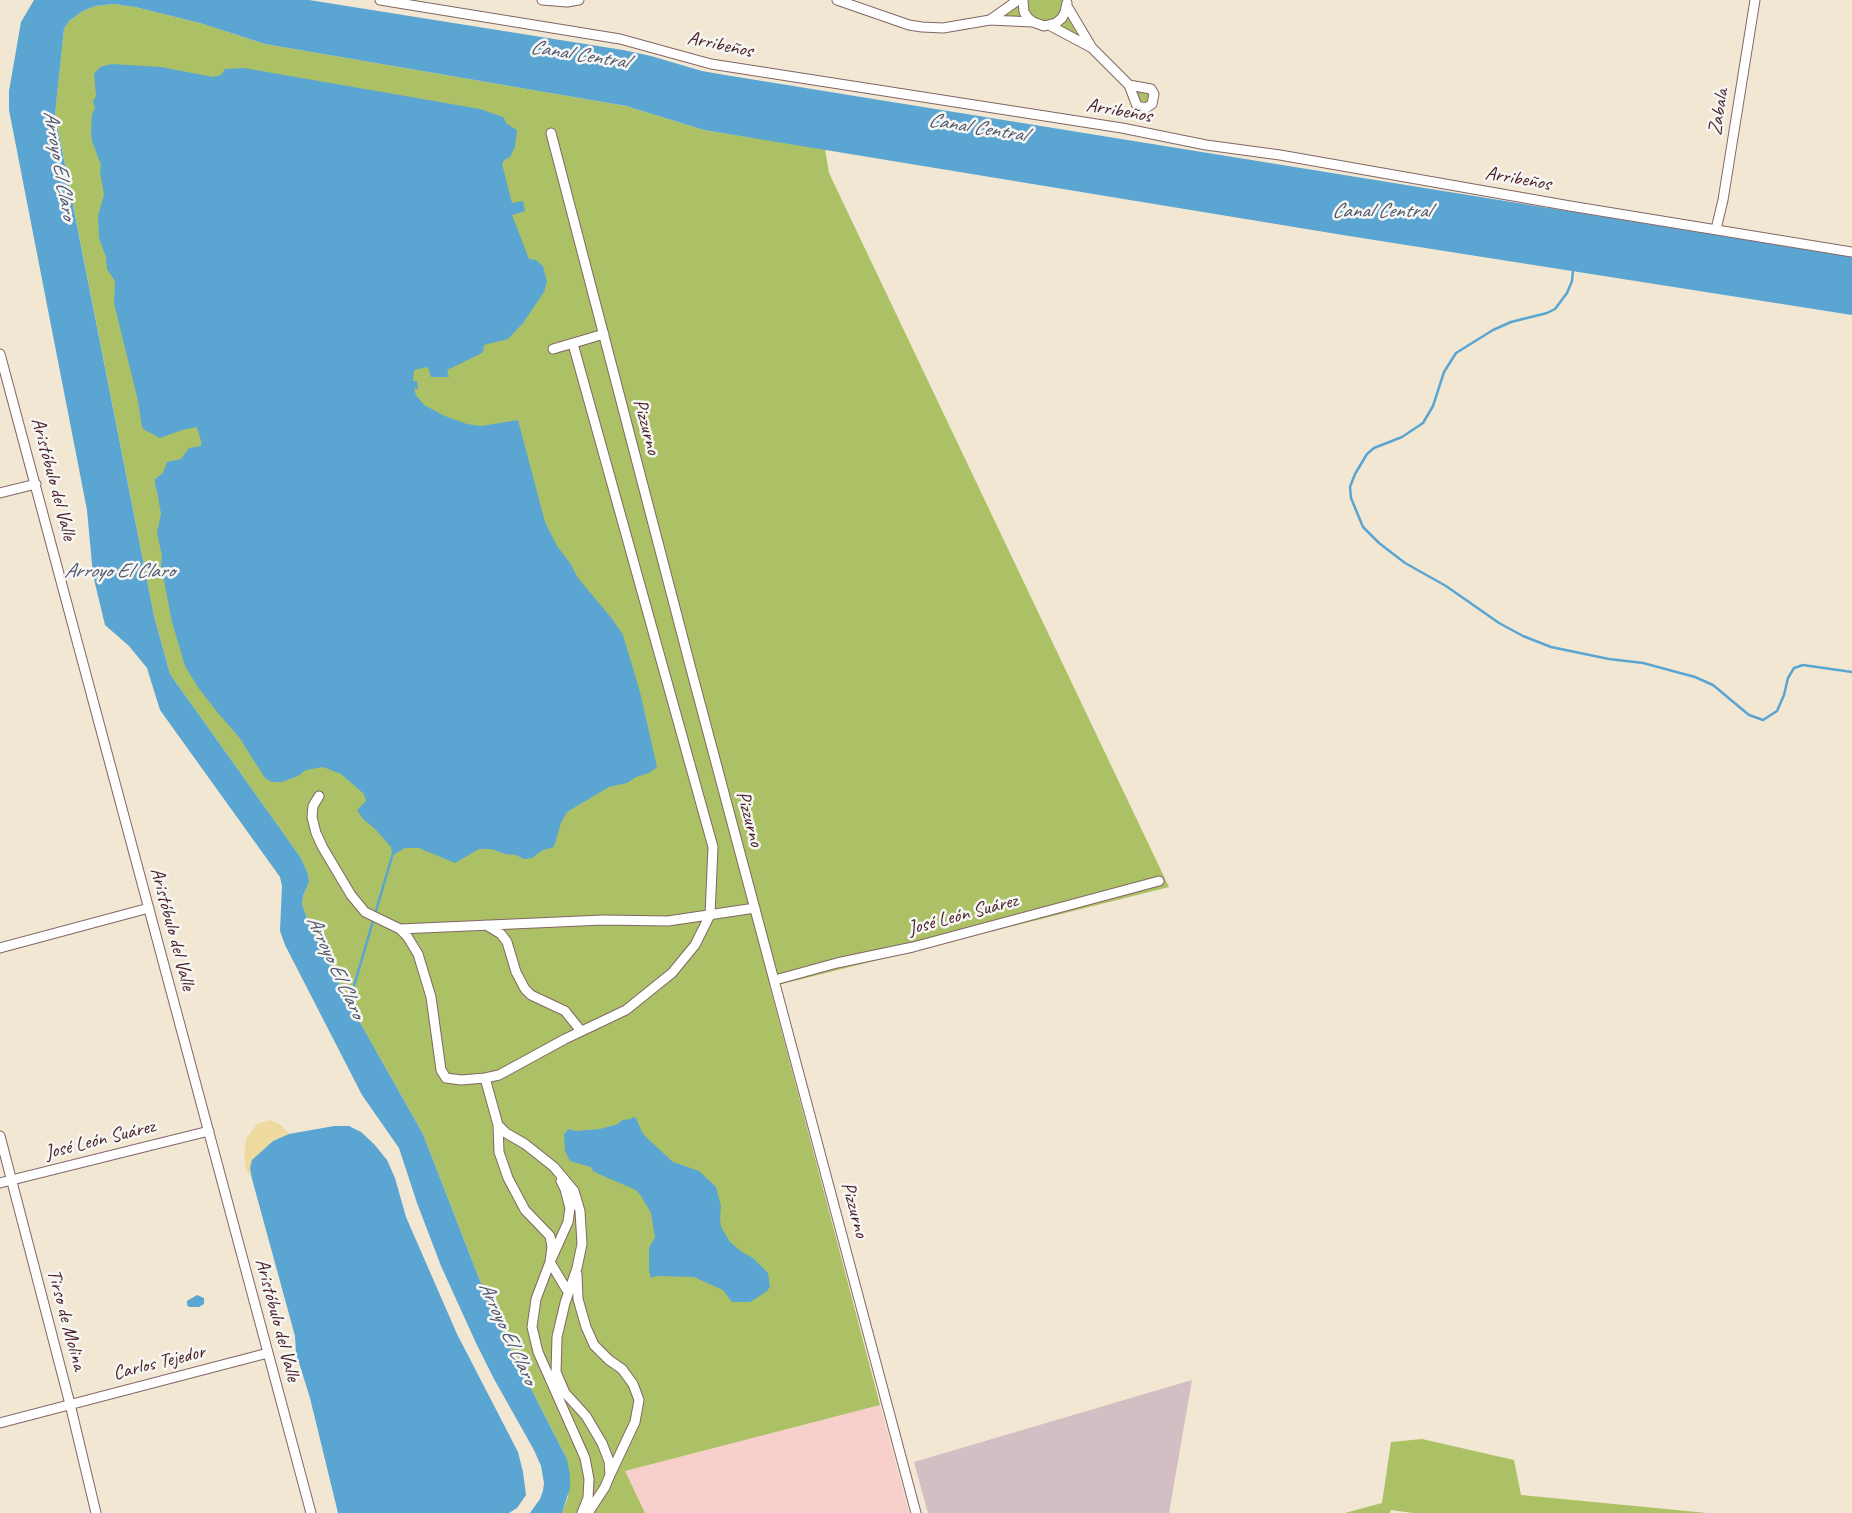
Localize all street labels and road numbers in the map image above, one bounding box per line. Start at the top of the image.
street label: Arribeños [685,26,755,64]
street label: Zabala [1703,87,1735,137]
street label: Arribeños [1084,93,1154,129]
street label: Arribeños [1483,161,1553,197]
street label: Pizzurno [627,397,665,457]
street label: Aristóbulo del Valle [25,415,81,543]
street label: Pizzurno [730,789,768,849]
street label: Aristóbulo del Valle [144,865,200,993]
street label: José León Suárez [906,889,1020,941]
street label: José León Suárez [43,1115,157,1165]
street label: Pizzurno [835,1180,873,1240]
street label: Aristóbulo del Valle [249,1256,305,1384]
street label: Tirso de Molina [41,1267,91,1373]
street label: Carlos Tejedor [110,1340,208,1386]

